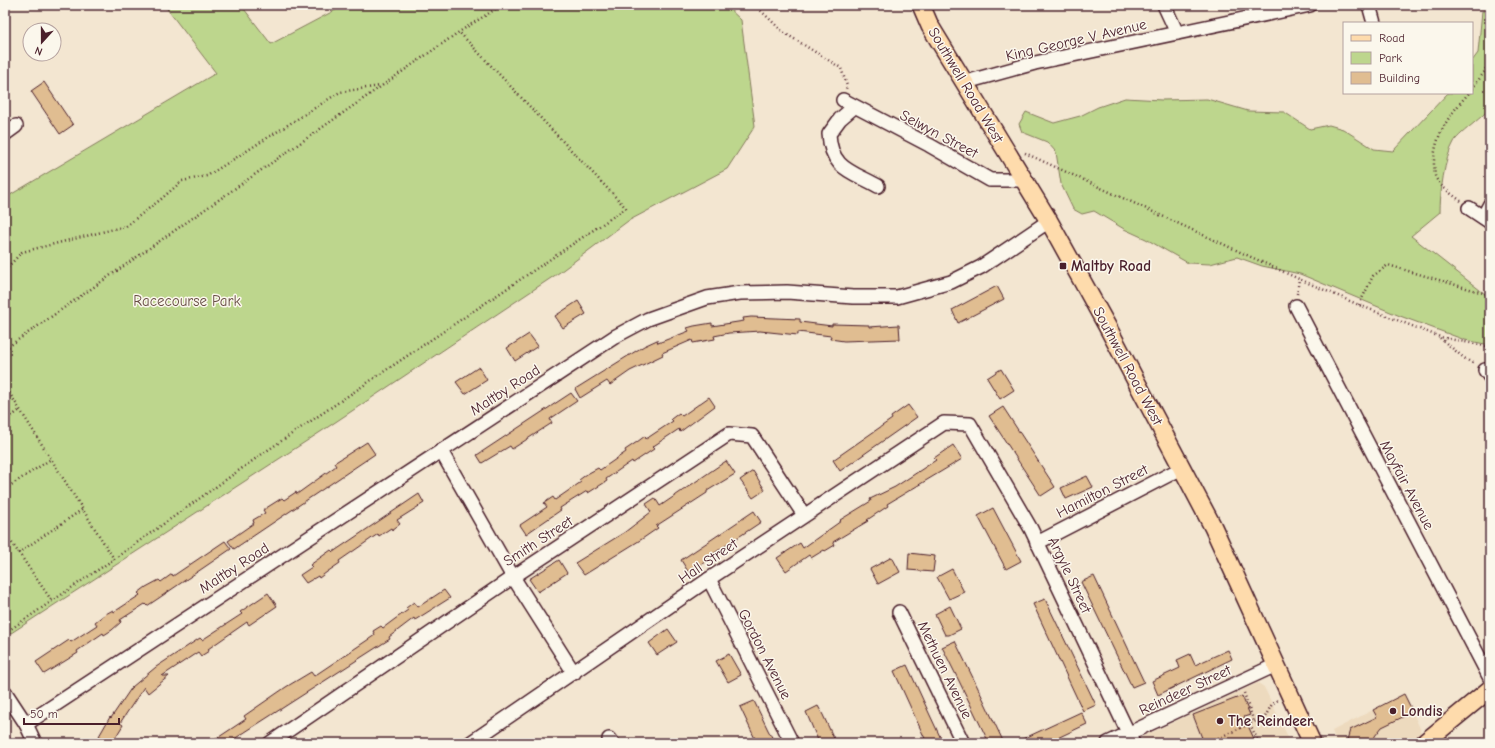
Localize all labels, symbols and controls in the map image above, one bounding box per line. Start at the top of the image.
street label: King George V Avenue [1004,15,1149,65]
north arrow [22,22,62,62]
legend [1343,22,1473,94]
street label: Southwell Road West [924,24,1008,147]
text: Road [1379,31,1405,45]
text: N [33,44,44,58]
text: Park [1379,51,1402,65]
text: Building [1379,71,1420,85]
street label: Selwyn Street [897,106,982,162]
place label: Maltby Road [1071,257,1151,275]
marker: Maltby Road [1058,261,1068,271]
park label: Racecourse Park [133,292,241,310]
street label: Southwell Road West [1089,304,1167,429]
street label: Maltby Road [467,361,543,419]
street label: Mayfair Avenue [1376,437,1438,533]
street label: Hamilton Street [1053,460,1151,522]
street label: Smith Street [500,512,577,570]
street label: Hall Street [675,534,742,587]
street label: Argyle Street [1044,534,1096,617]
street label: Maltby Road [196,539,272,597]
street label: Gordon Avenue [734,606,796,703]
street label: Methuen Avenue [914,618,977,722]
street label: Reindeer Street [1136,661,1235,719]
scale bar [24,700,119,726]
place label: Londis [1401,702,1442,720]
marker: Londis [1388,706,1398,716]
text: 50 m [30,707,58,721]
place label: The Reindeer [1228,712,1313,730]
marker: The Reindeer [1215,716,1225,726]

